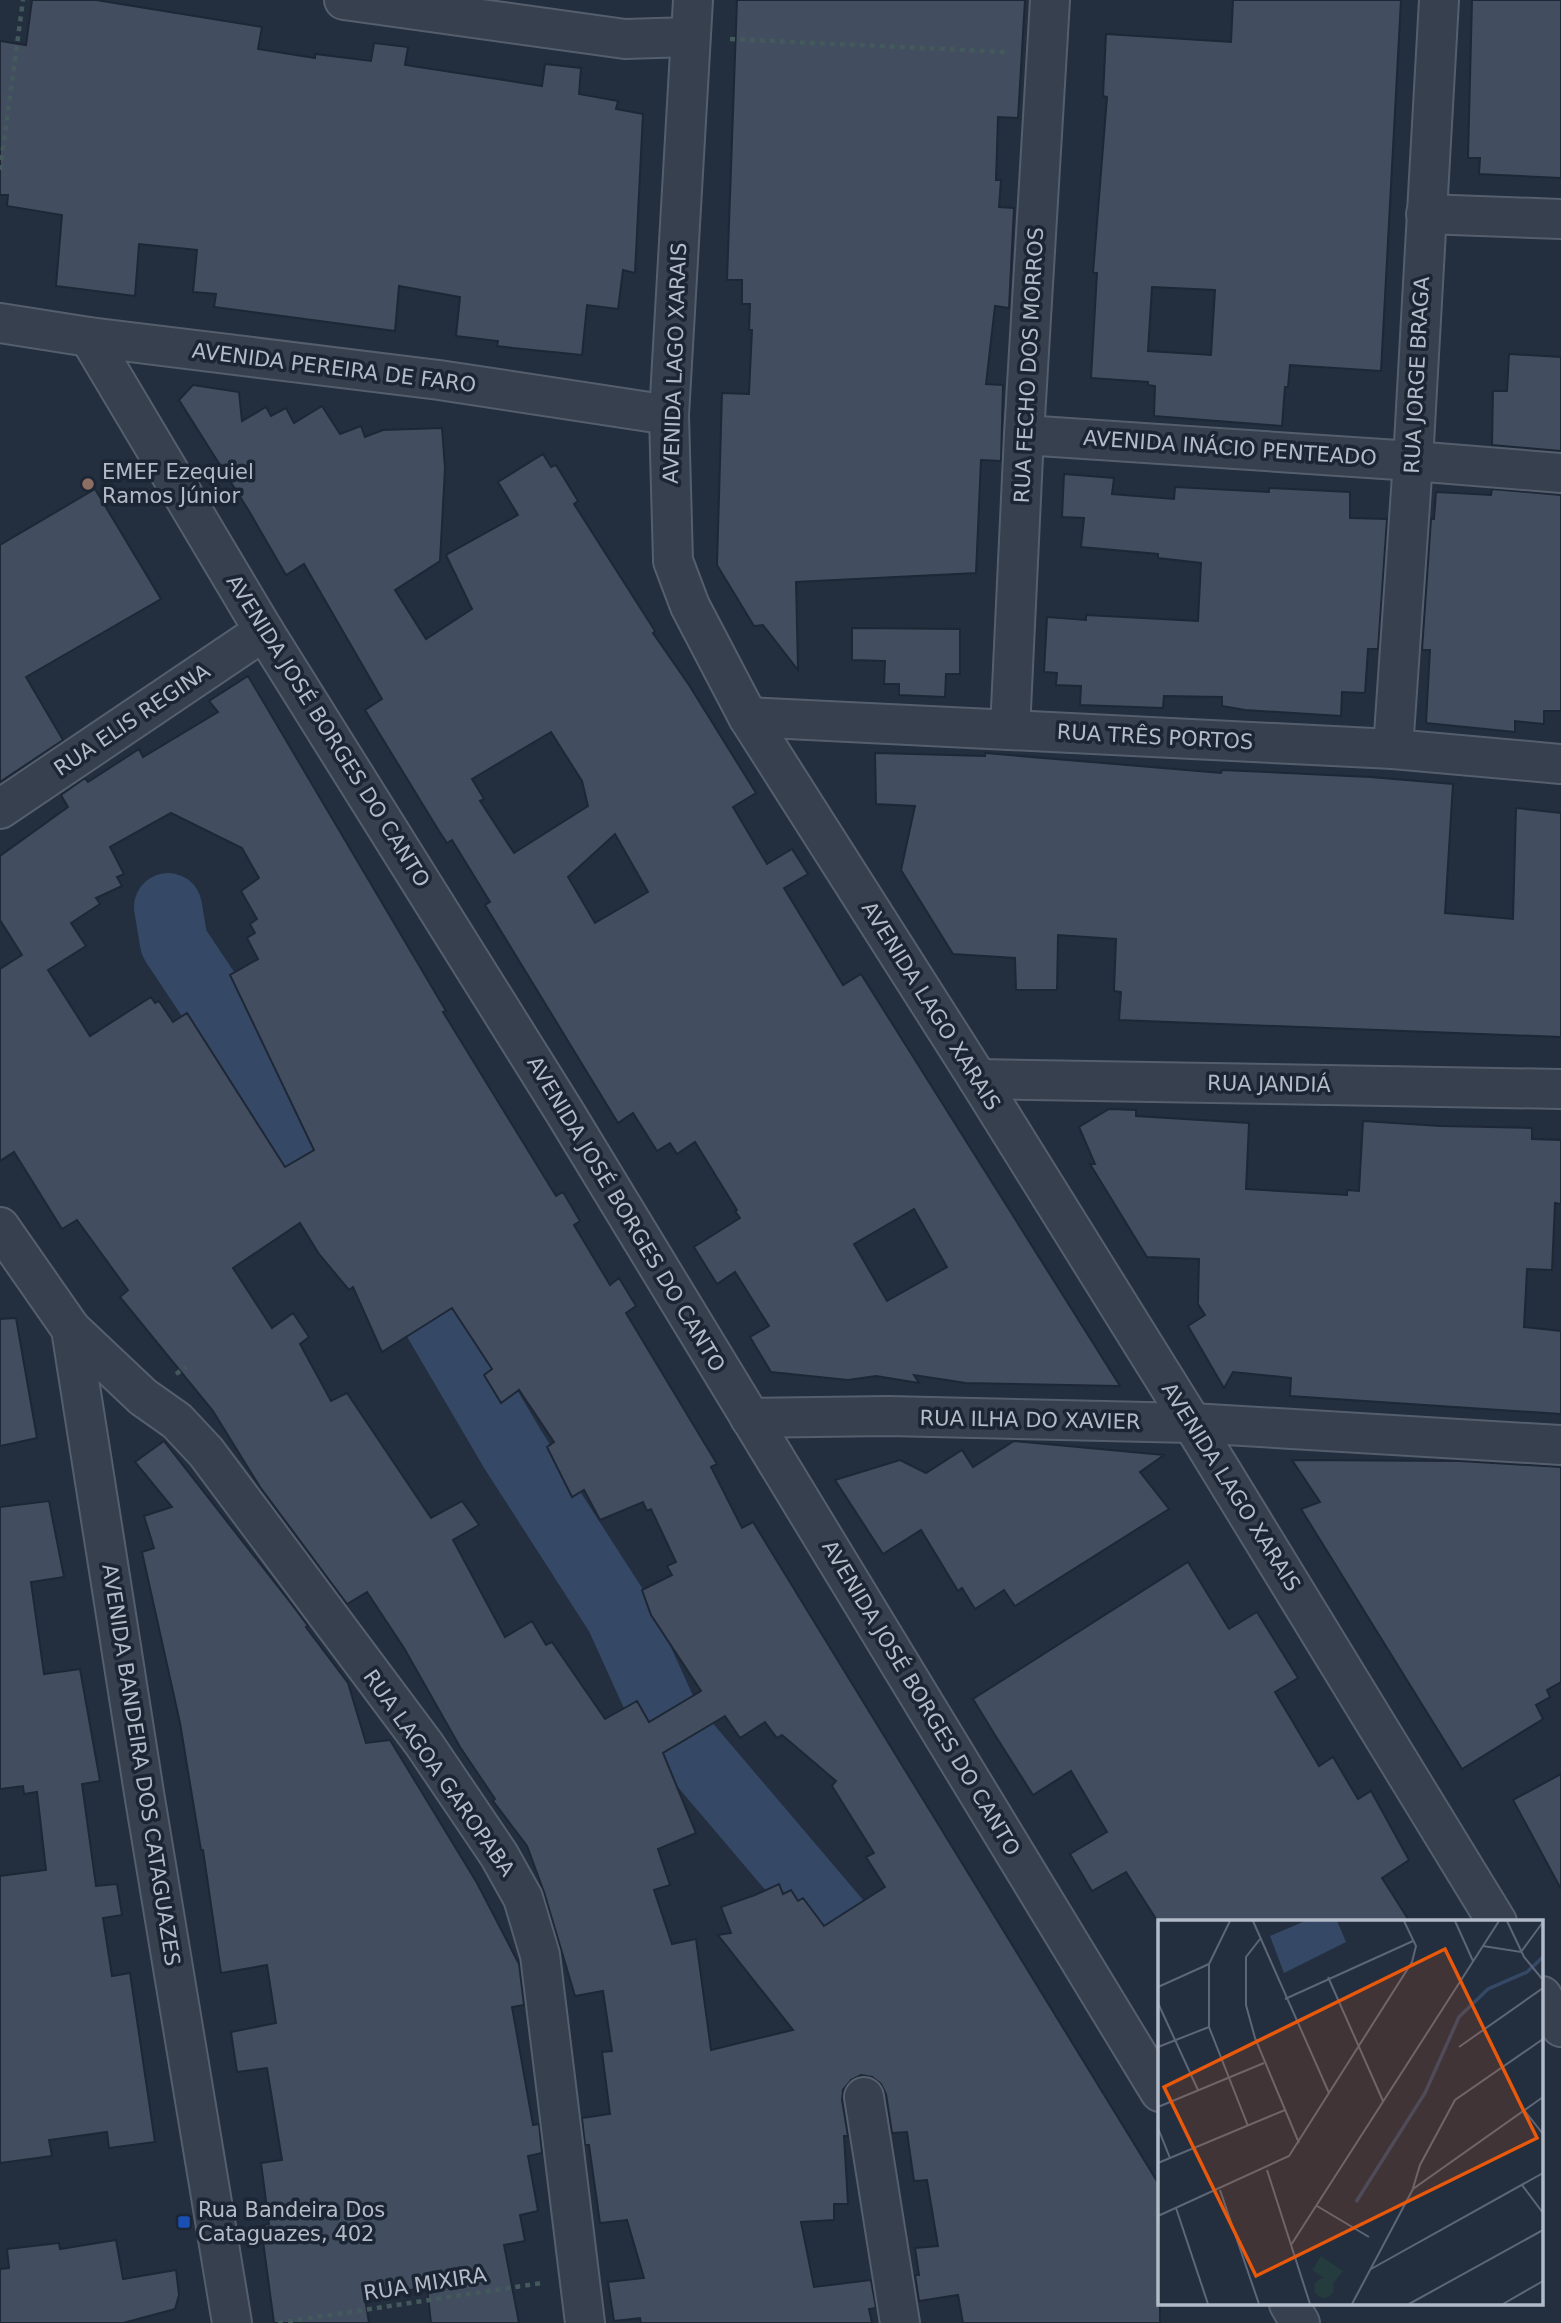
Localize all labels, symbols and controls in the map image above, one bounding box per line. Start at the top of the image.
street label: RUA FECHO DOS MORROS [1010,226,1048,504]
street label: AVENIDA LAGO XARAIS [659,242,691,484]
street label: RUA JORGE BRAGA [1400,275,1434,474]
street label: AVENIDA PEREIRA DE FARO [191,339,477,397]
street label: AVENIDA INÁCIO PENTEADO [1082,425,1378,470]
place label: EMEF Ezequiel Ramos Júnior [102,460,254,508]
marker: EMEF Ezequiel Ramos Júnior [80,476,96,492]
street label: AVENIDA JOSÉ BORGES DO CANTO [221,570,435,892]
street label: RUA ELIS REGINA [50,659,215,781]
street label: RUA TRÊS PORTOS [1056,719,1254,754]
street label: AVENIDA LAGO XARAIS [857,897,1005,1115]
street label: AVENIDA JOSÉ BORGES DO CANTO [522,1051,731,1376]
street label: RUA JANDIÁ [1207,1070,1332,1097]
street label: AVENIDA LAGO XARAIS [1157,1378,1305,1596]
street label: RUA ILHA DO XAVIER [919,1406,1141,1434]
street label: AVENIDA JOSÉ BORGES DO CANTO [817,1535,1026,1860]
street label: AVENIDA BANDEIRA DOS CATAGUAZES [97,1562,185,1968]
street label: RUA LAGOA GAROPABA [358,1665,520,1882]
inset map [1158,1920,1544,2306]
place label: Rua Bandeira Dos Cataguazes, 402 [198,2198,385,2246]
marker: Rua Bandeira Dos Cataguazes, 402 [176,2214,192,2230]
street label: RUA MIXIRA [362,2262,489,2306]

